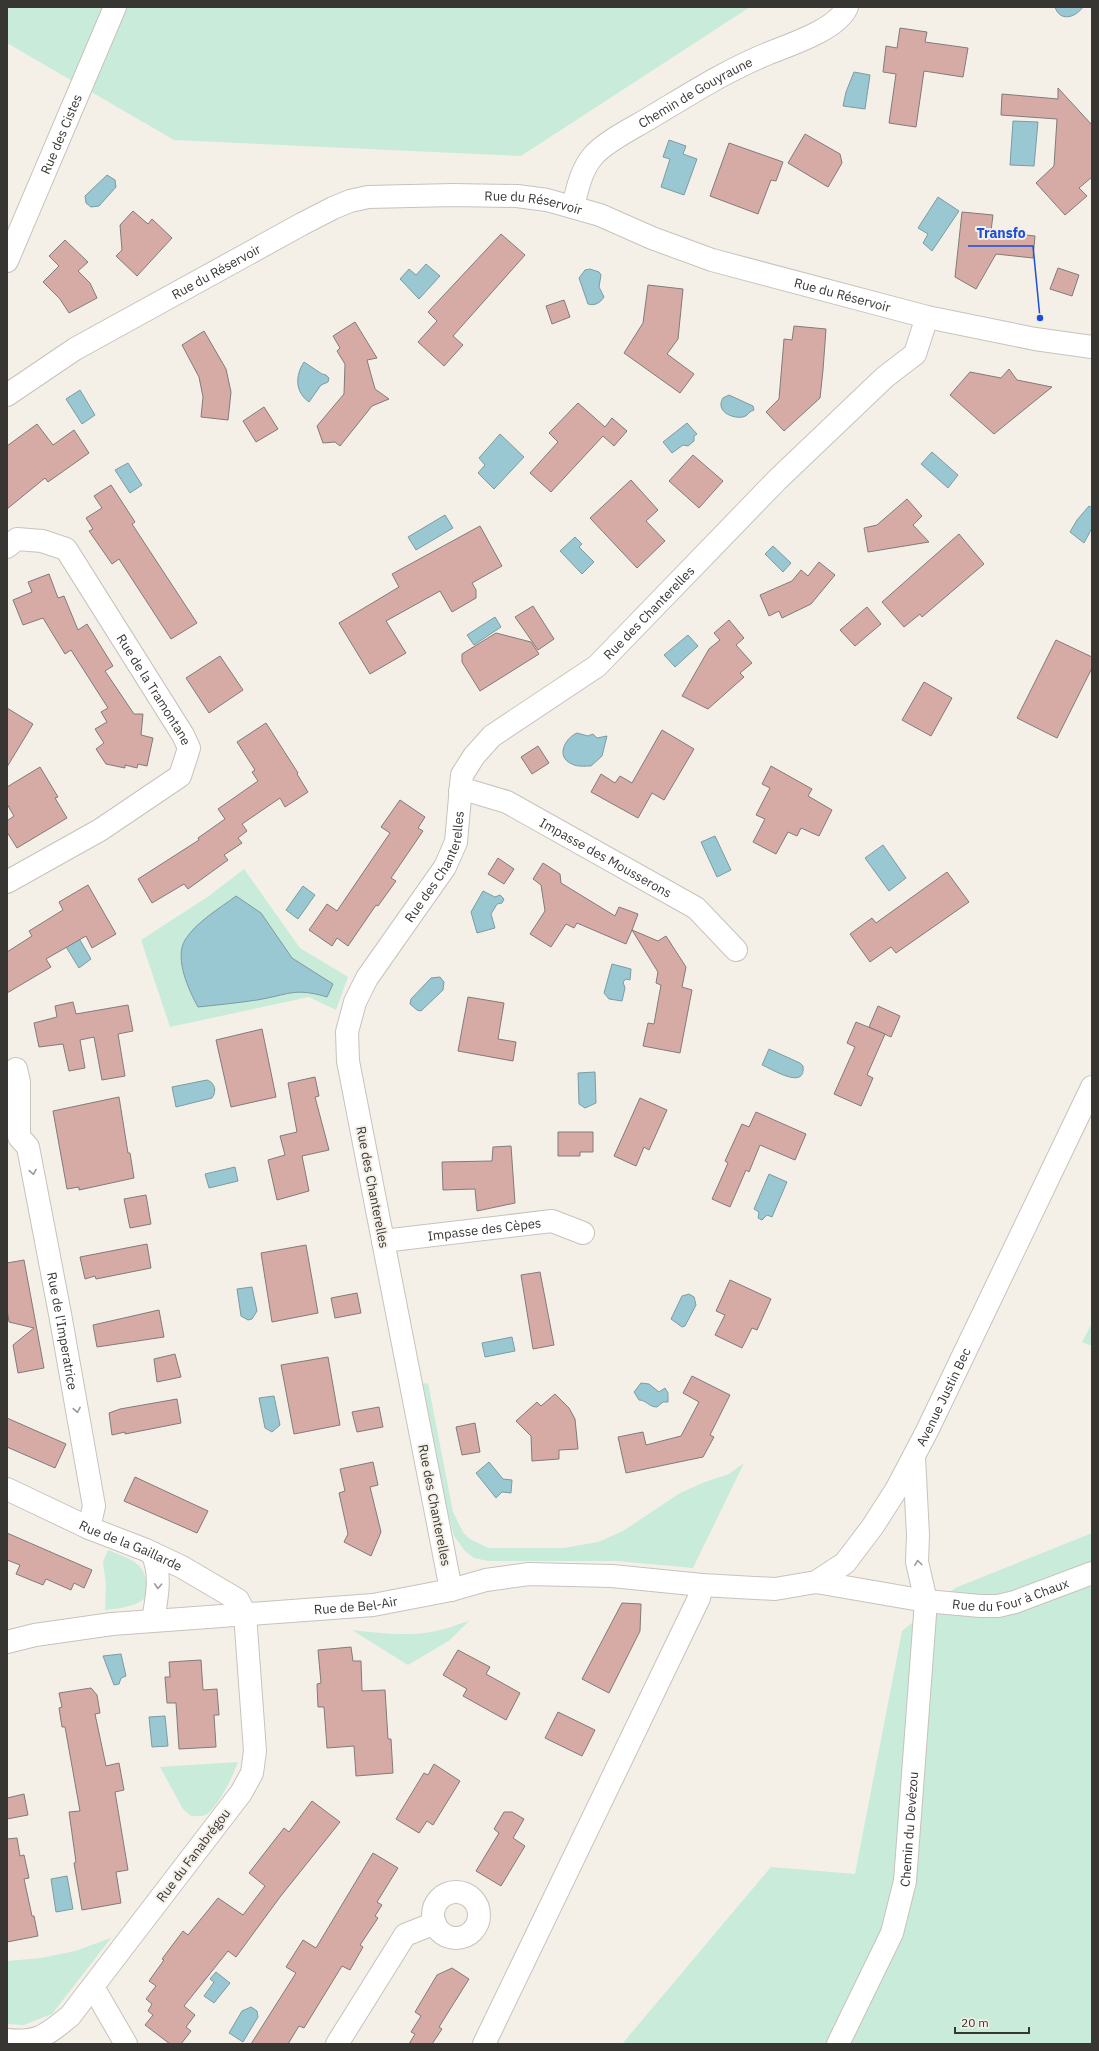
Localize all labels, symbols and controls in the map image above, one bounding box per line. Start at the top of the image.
street label: Chemin de Gouyraune [635,53,755,132]
street label: Rue des Cistes [37,91,86,177]
street label: Rue du Réservoir [484,187,584,219]
callout: Transfo [968,220,1033,246]
text: Transfo [976,224,1026,242]
street label: Rue du Réservoir [169,240,264,303]
street label: Rue du Réservoir [792,274,893,316]
street label: Rue des Chanterelles [600,562,698,663]
street label: Rue de la Tramontane [113,631,194,748]
street label: Rue des Chanterelles [401,810,468,926]
street label: Impasse des Mousserons [537,814,675,902]
street label: Rue des Chanterelles [352,1125,393,1249]
one-way arrow [28,1169,36,1176]
street label: Impasse des Cèpes [427,1214,542,1245]
street label: Rue de l'Imperatrice [43,1271,81,1391]
street label: Avenue Justin Bec [913,1345,975,1449]
one-way arrow [72,1407,81,1413]
street label: Rue des Chanterelles [414,1443,455,1567]
street label: Rue de la Gaillarde [76,1517,185,1575]
one-way arrow [914,1560,923,1566]
street label: Rue du Four à Chaux [951,1574,1072,1615]
one-way arrow [153,1583,162,1589]
street label: Rue de Bel-Air [313,1592,399,1618]
street label: Chemin du Devézou [896,1771,922,1889]
street label: Rue du Fanabrégou [153,1805,234,1905]
scale bar [955,2009,1029,2035]
text: 20 m [961,2015,989,2030]

